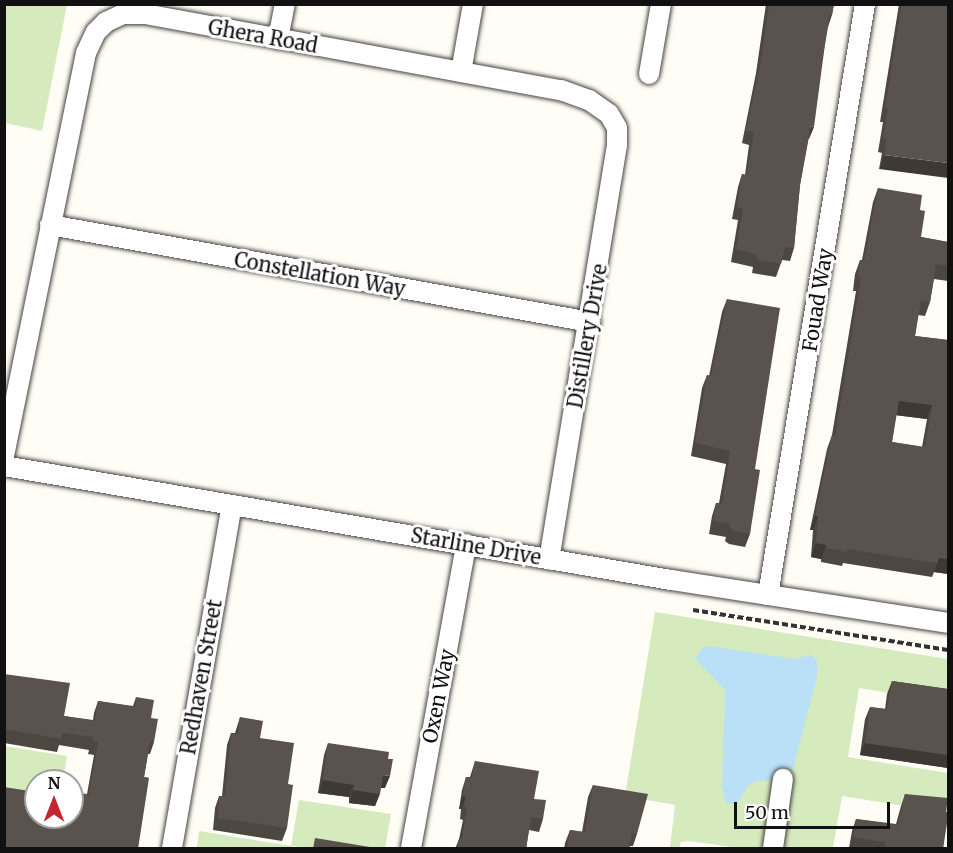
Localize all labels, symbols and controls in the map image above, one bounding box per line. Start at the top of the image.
street label: Ghera Road [206,15,320,57]
street label: Constellation Way [233,247,407,301]
street label: Fouad Way [797,247,837,353]
street label: Distillery Drive [562,262,612,410]
street label: Starline Drive [409,523,543,569]
street label: Redhaven Street [176,598,226,756]
street label: Oxen Way [417,647,459,745]
north arrow [24,769,84,829]
text: N [48,773,60,793]
scale bar [737,790,893,828]
text: 50 m [745,801,789,824]

